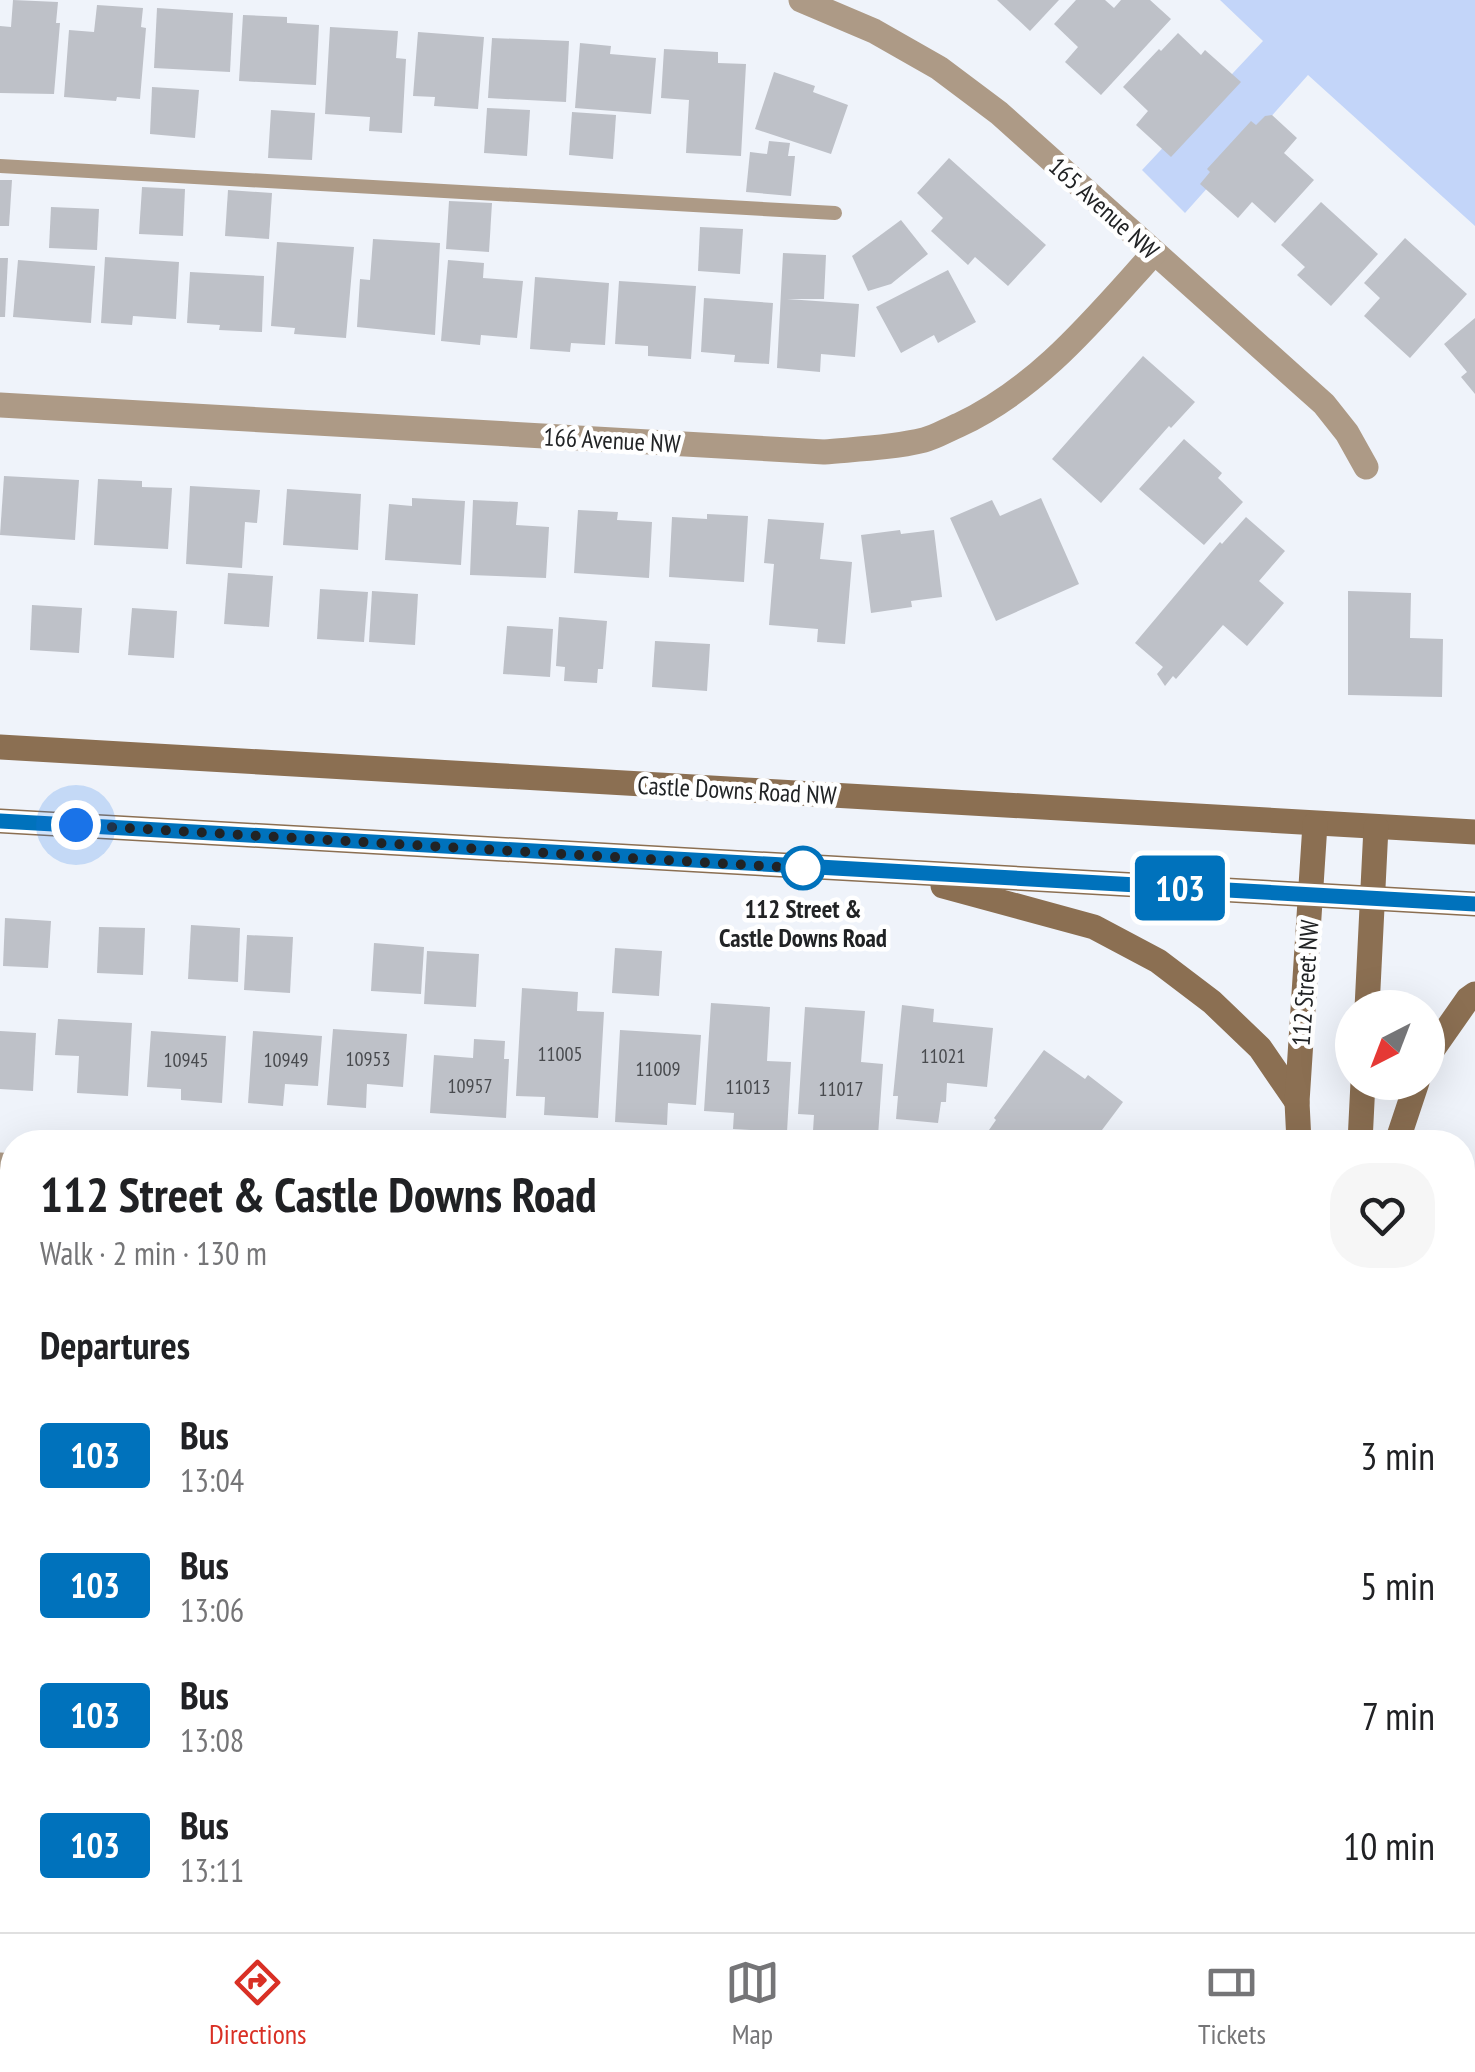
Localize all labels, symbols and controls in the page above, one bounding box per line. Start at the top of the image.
street label: 165 Avenue NW [1042,150,1166,266]
street label: 166 Avenue NW [543,420,682,460]
street label: Castle Downs Road NW [637,769,838,811]
your location [51,800,101,850]
marker: 112 Street & Castle Downs Road [782,847,824,889]
line badge: 103 [1122,856,1238,920]
text: 103 [1155,865,1205,911]
place label: 112 Street & Castle Downs Road [719,893,887,954]
street label: 112 Street NW [1285,919,1325,1047]
north arrow [1335,990,1445,1100]
map controls [1335,990,1445,1100]
house number: 11005 [538,1041,583,1067]
house number: 11021 [921,1043,966,1069]
house number: 10953 [346,1046,391,1072]
house number: 10945 [164,1047,209,1073]
house number: 10949 [264,1047,309,1073]
house number: 11009 [636,1056,681,1082]
house number: 10957 [448,1073,493,1099]
house number: 11013 [726,1074,771,1100]
house number: 11017 [819,1076,864,1102]
text: 112 Street & Castle Downs Road [40,1163,597,1225]
button: heart [1330,1163,1435,1268]
text: Walk · 2 min · 130 m [40,1232,267,1274]
text: Departures [40,1320,190,1369]
text: Bus [180,1410,229,1459]
text: 3 min [1360,1431,1435,1480]
text: 103 [70,1432,120,1478]
text: 13:04 [180,1459,244,1501]
text: Bus [180,1540,229,1589]
text: 5 min [1360,1561,1435,1610]
text: 103 [70,1562,120,1608]
text: 13:06 [180,1589,244,1631]
text: Bus [180,1670,229,1719]
text: 7 min [1362,1691,1435,1740]
text: 103 [70,1692,120,1738]
text: 13:08 [180,1719,244,1761]
text: Bus [180,1800,229,1849]
text: 10 min [1343,1821,1435,1870]
text: 103 [70,1822,120,1868]
text: 13:11 [180,1849,244,1891]
tab: Directions [209,1955,307,2052]
tab: Map [725,1955,780,2052]
tab: Tickets [1198,1955,1266,2052]

